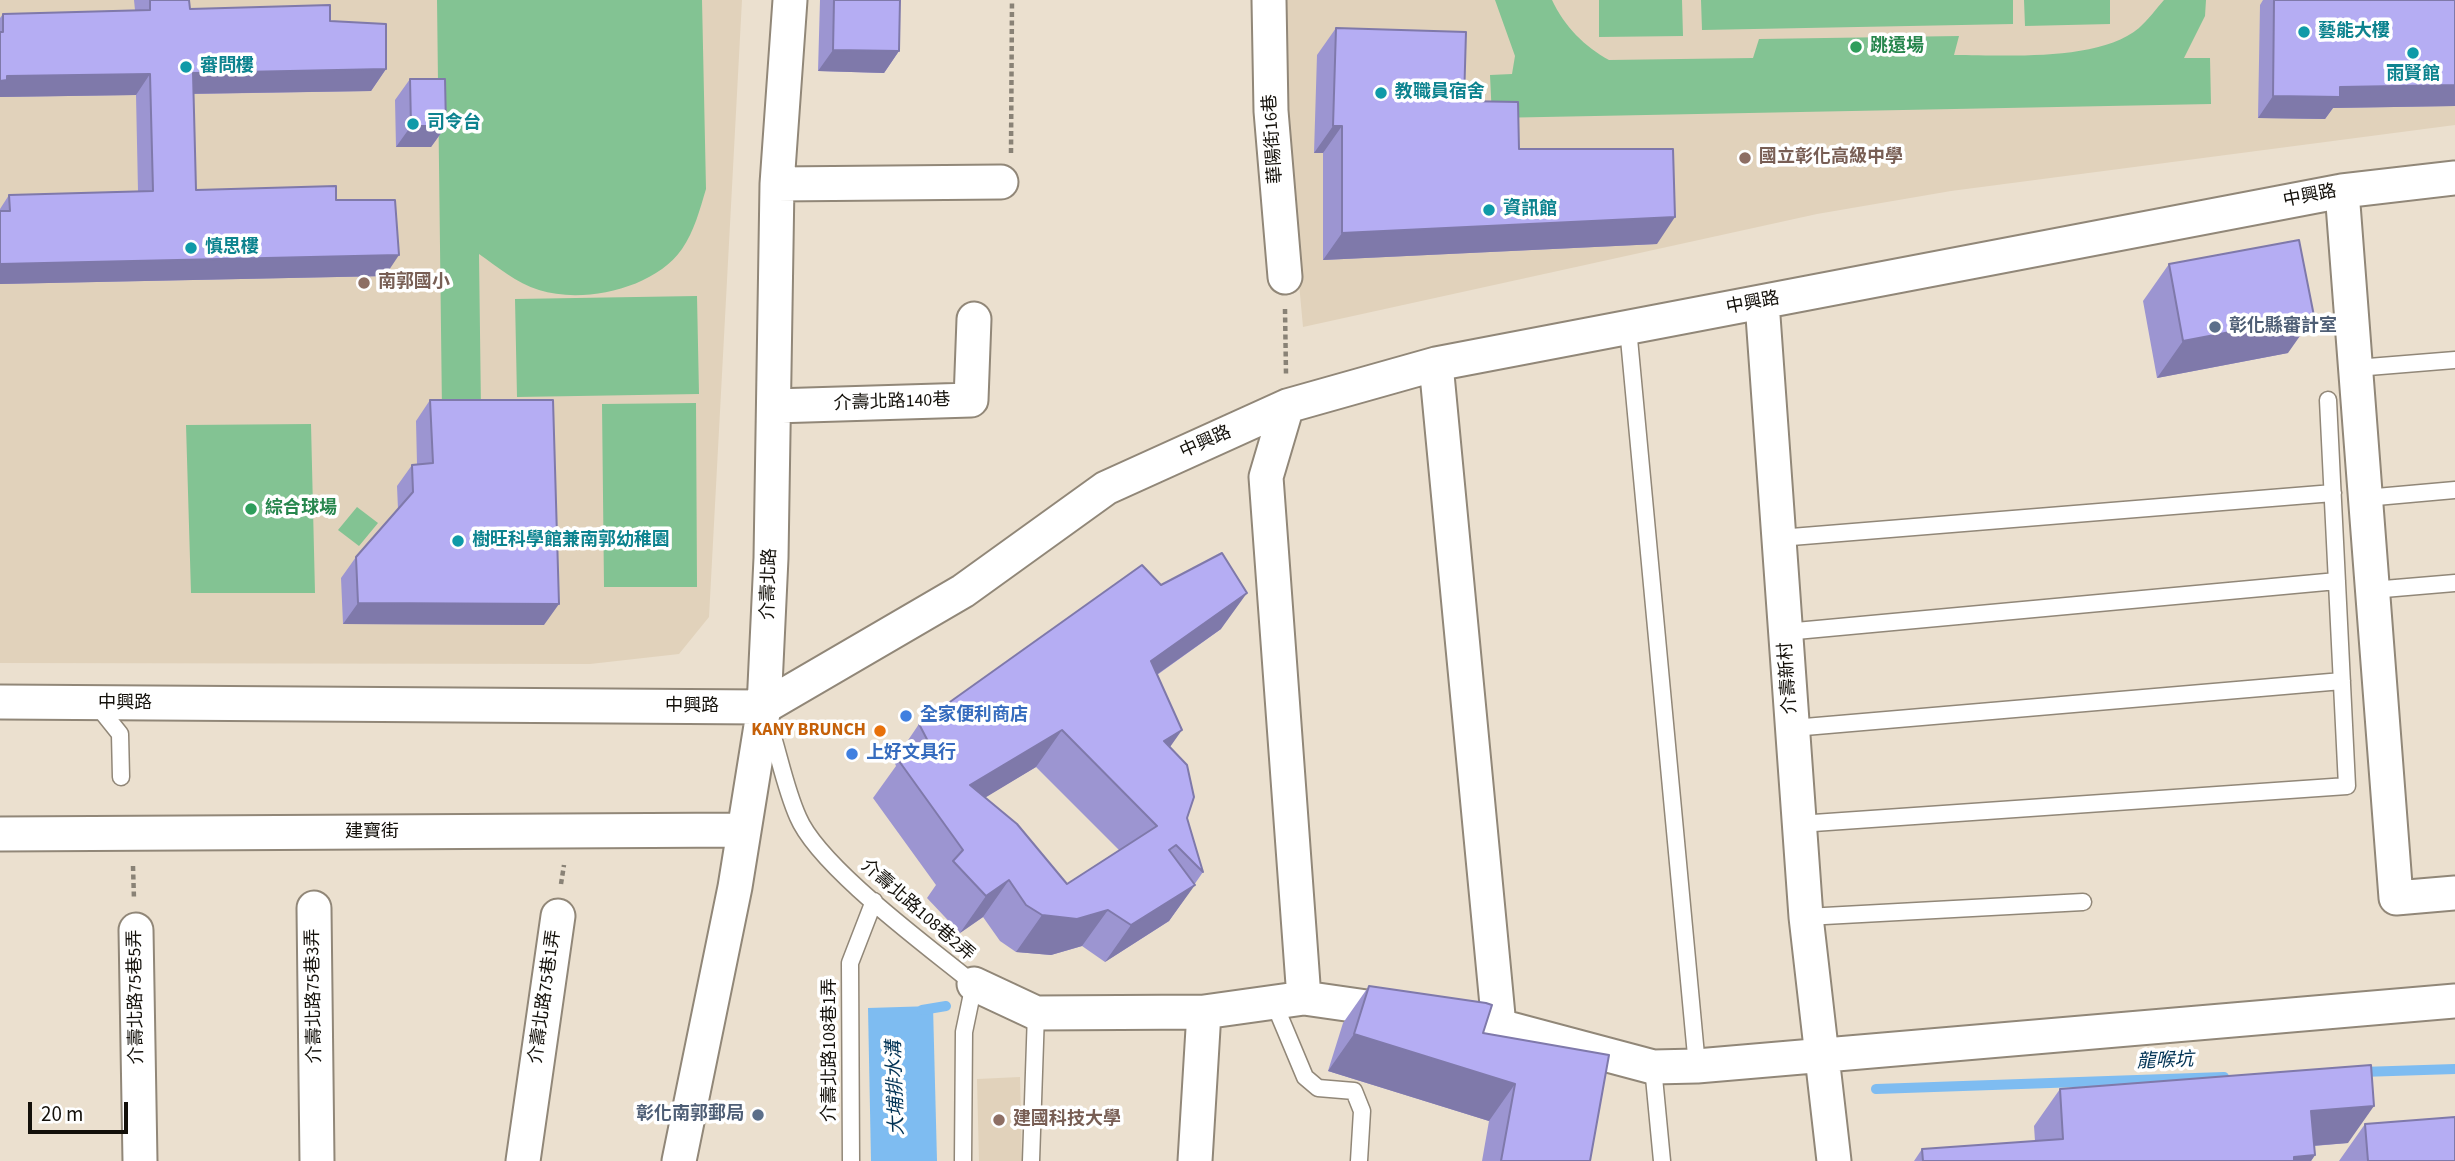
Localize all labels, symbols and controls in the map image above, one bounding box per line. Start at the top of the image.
place label: 藝能大樓 [2318,21,2390,43]
marker: 藝能大樓 [2296,24,2312,40]
place label: 跳遠場 [1870,36,1924,58]
marker: 跳遠場 [1848,39,1864,55]
marker: 雨賢館 [2405,45,2421,61]
place label: 審問樓 [200,56,254,78]
marker: 審問樓 [178,59,194,75]
place label: 雨賢館 [2386,64,2440,86]
place label: 教職員宿舍 [1395,82,1485,104]
marker: 教職員宿舍 [1373,85,1389,101]
street label: 華陽街16巷 [1260,93,1288,185]
place label: 司令台 [427,113,481,135]
marker: 司令台 [405,116,421,132]
place label: 國立彰化高級中學 [1759,147,1903,169]
marker: 國立彰化高級中學 [1737,150,1753,166]
street label: 中興路 [2281,181,2339,213]
place label: 資訊館 [1503,199,1557,221]
marker: 資訊館 [1481,202,1497,218]
place label: 慎思樓 [205,237,259,259]
marker: 慎思樓 [183,240,199,256]
place label: 南郭國小 [378,272,450,294]
marker: 南郭國小 [356,275,372,291]
street label: 中興路 [1724,288,1782,320]
place label: 彰化縣審計室 [2229,316,2337,338]
marker: 彰化縣審計室 [2207,319,2223,335]
street label: 介壽北路140巷 [833,390,951,416]
street label: 中興路 [1177,422,1235,464]
place label: 綜合球場 [265,498,337,520]
marker: 綜合球場 [243,501,259,517]
place label: 樹旺科學館兼南郭幼稚園 [472,530,670,552]
marker: 樹旺科學館兼南郭幼稚園 [450,533,466,549]
street label: 介壽北路 [758,548,782,620]
street label: 介壽新村 [1776,641,1802,715]
street label: 中興路 [98,693,152,715]
street label: 中興路 [665,696,719,718]
place label: 全家便利商店 [920,705,1028,727]
marker: 全家便利商店 [898,708,914,724]
place label: KANY BRUNCH [751,720,866,742]
marker: KANY BRUNCH [872,723,888,739]
place label: 上好文具行 [866,743,956,765]
marker: 上好文具行 [844,746,860,762]
street label: 建寶街 [345,822,399,844]
street label: 介壽北路108巷2弄 [856,856,978,966]
street label: 介壽北路75巷3弄 [303,928,327,1064]
street label: 介壽北路75巷5弄 [125,929,149,1065]
street label: 介壽北路75巷1弄 [526,929,566,1065]
street label: 介壽北路108巷1弄 [820,978,842,1122]
water label: 大埔排水溝 [884,1040,910,1136]
water label: 龍喉坑 [2136,1050,2194,1074]
scale bar [32,1088,131,1132]
text: 20 m [41,1099,83,1129]
place label: 彰化南郭郵局 [636,1104,744,1126]
marker: 彰化南郭郵局 [750,1107,766,1123]
place label: 建國科技大學 [1013,1109,1121,1131]
marker: 建國科技大學 [991,1112,1007,1128]

